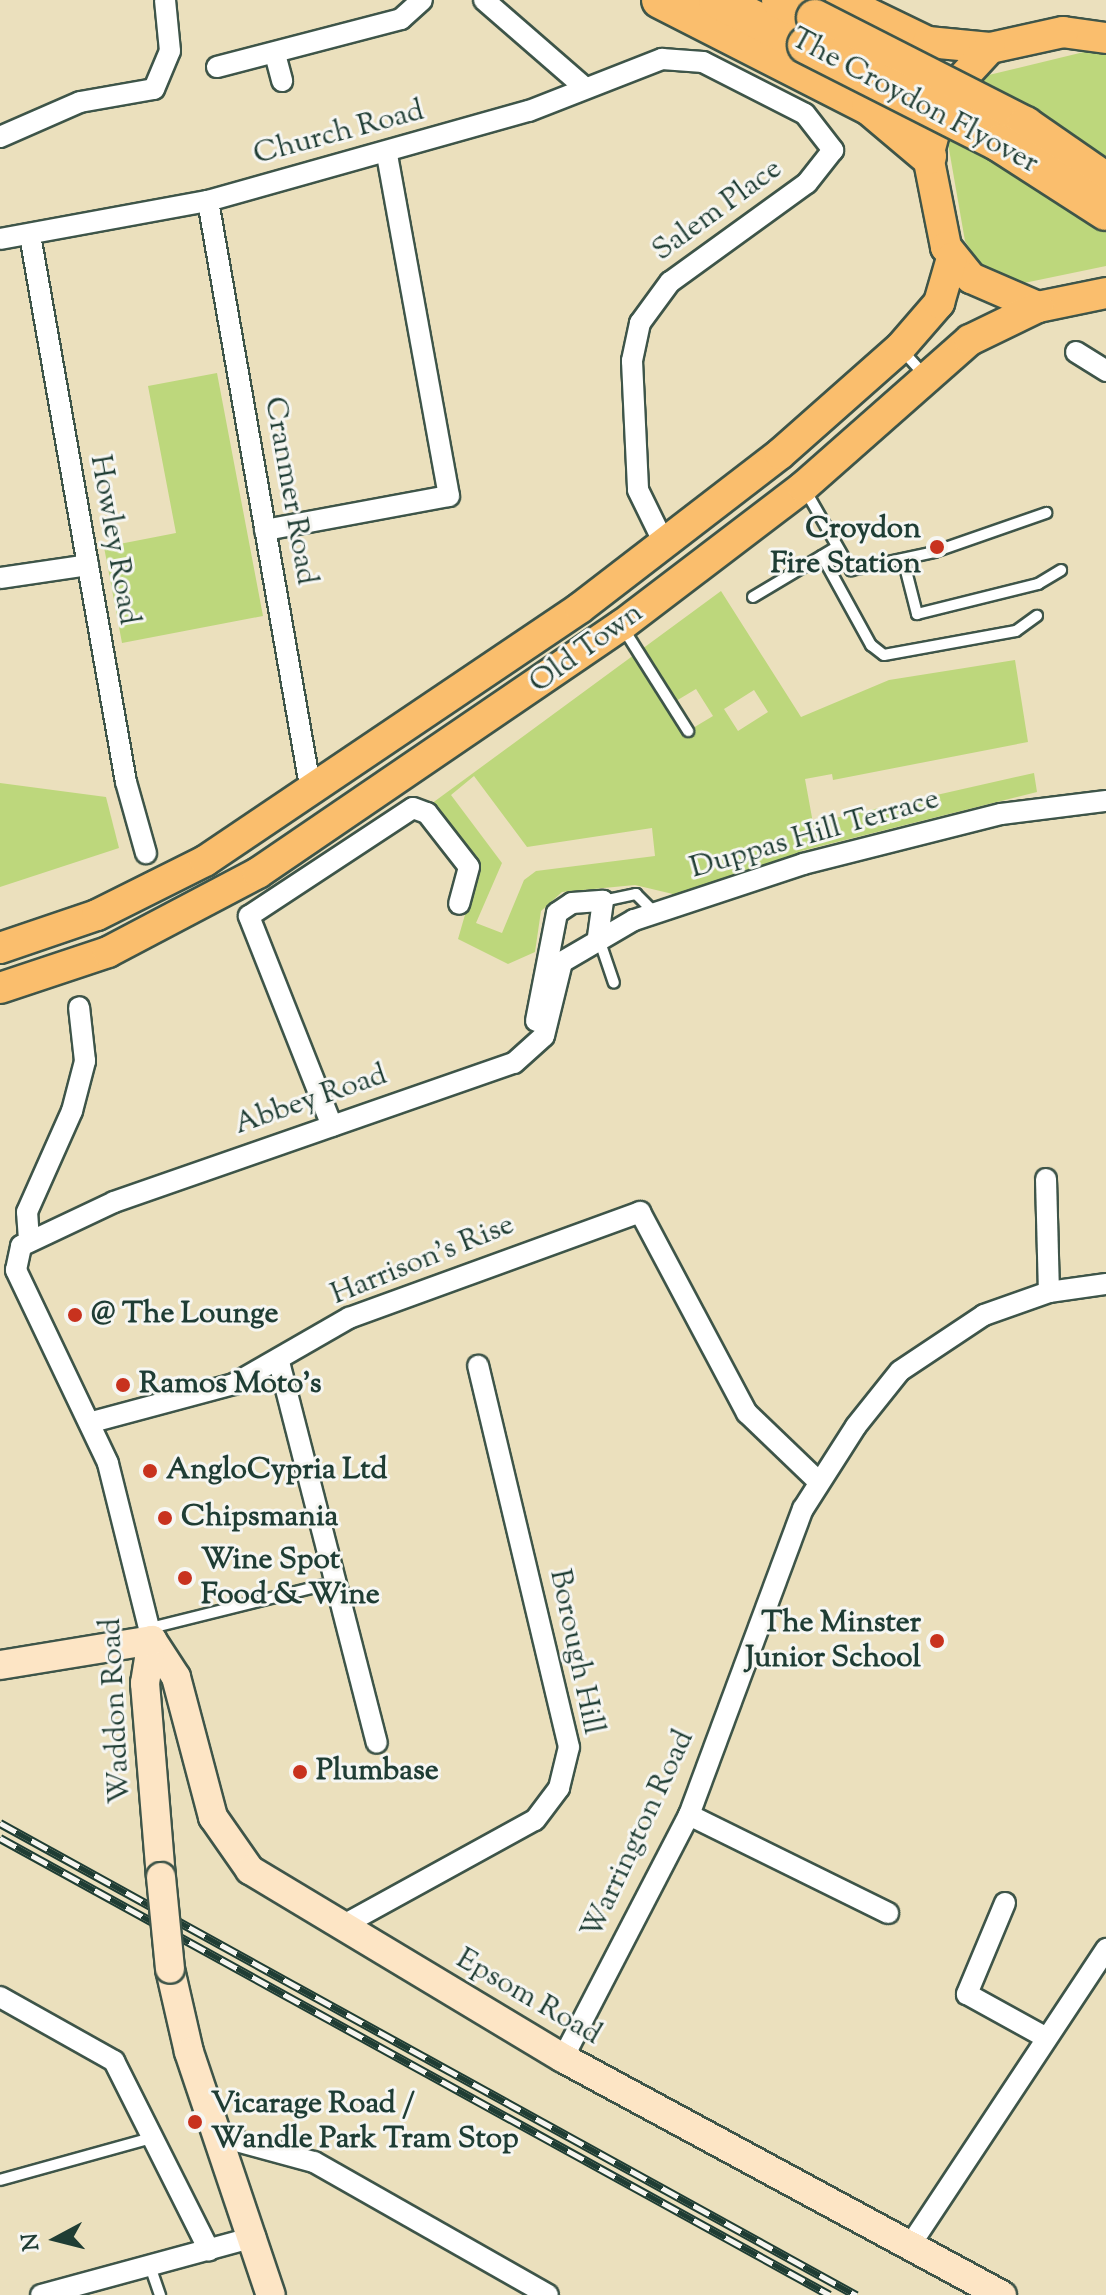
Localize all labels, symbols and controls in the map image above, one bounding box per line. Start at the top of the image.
street label: The Croydon Flyover [784,21,1044,183]
street label: Church Road [250,94,428,174]
street label: Salem Place [646,152,790,270]
street label: Cranmer Road [255,394,323,588]
street label: Howley Road [80,452,146,628]
place label: Croydon Fire Station [770,512,921,582]
marker: Croydon Fire Station [928,538,946,556]
street label: Old Town [523,596,651,702]
street label: Duppas Hill Terrace [686,782,944,888]
street label: Abbey Road [230,1058,392,1144]
street label: Harrison's Rise [326,1208,520,1314]
place label: @ The Lounge [91,1297,278,1333]
marker: @ The Lounge [66,1306,84,1324]
place label: Ramos Moto's [139,1367,321,1403]
marker: Ramos Moto's [114,1376,132,1394]
place label: AngloCypria Ltd [166,1453,387,1489]
marker: AngloCypria Ltd [141,1462,159,1480]
place label: Chipsmania [181,1500,338,1536]
marker: Chipsmania [156,1509,174,1527]
place label: Wine Spot Food & Wine [201,1543,380,1614]
street label: Borough Hill [540,1566,610,1738]
marker: Wine Spot Food & Wine [176,1569,194,1587]
place label: The Minster Junior School [745,1606,921,1676]
street label: Waddon Road [94,1617,140,1805]
marker: The Minster Junior School [928,1632,946,1650]
street label: Warrington Road [575,1725,703,1945]
place label: Plumbase [316,1754,439,1790]
marker: Plumbase [291,1763,309,1781]
street label: Epsom Road [449,1942,607,2054]
place label: Vicarage Road / Wandle Park Tram Stop [211,2087,519,2158]
marker: Vicarage Road / Wandle Park Tram Stop [186,2113,204,2131]
north arrow [16,2199,96,2279]
text: N [15,2231,49,2253]

